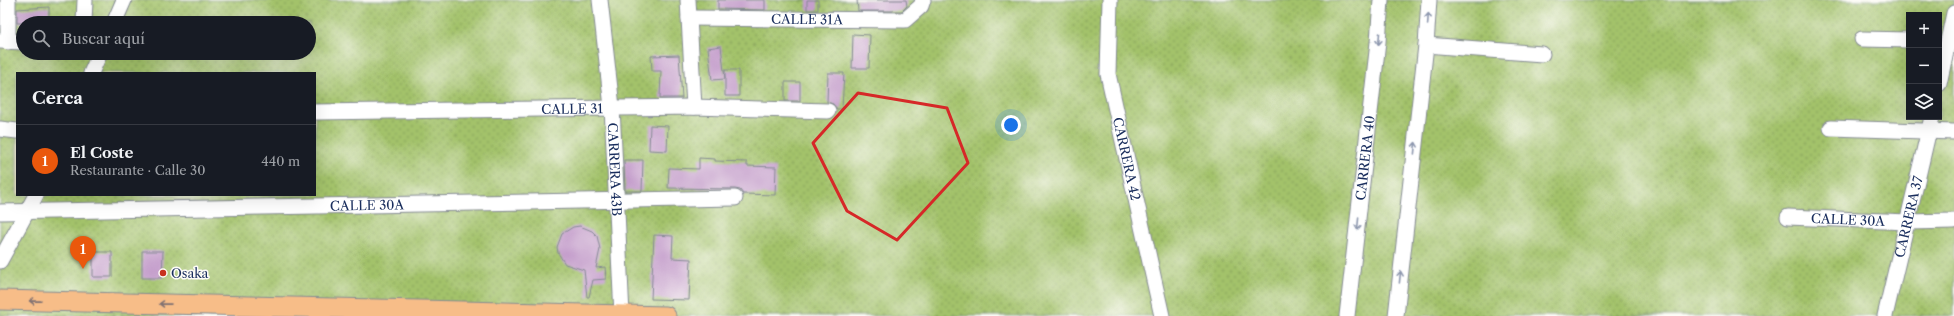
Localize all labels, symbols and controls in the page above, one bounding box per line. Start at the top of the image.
street label: CALLE 31A [771,11,843,27]
map controls [1906,12,1942,120]
button: + [1906,12,1942,48]
one-way arrow [1424,13,1431,26]
search box [16,16,316,60]
icon: search [30,27,52,49]
text: Buscar aquí [62,29,145,48]
one-way arrow [1375,32,1382,45]
button: − [1906,48,1942,84]
button: layers [1906,84,1942,120]
text: Cerca [32,88,83,108]
street label: CALLE 31 [541,100,604,117]
your location [1001,115,1021,135]
street label: CARRERA 40 [1352,115,1378,201]
street label: CARRERA 42 [1110,116,1144,202]
street label: CARRERA 43B [605,122,625,216]
one-way arrow [1411,142,1418,155]
text: El Coste [70,143,133,162]
text: 1 [42,153,48,169]
text: 440 m [261,153,300,169]
text: Restaurante · Calle 30 [70,162,205,178]
street label: CARRERA 37 [1891,174,1926,259]
street label: CALLE 30A [330,196,404,214]
street label: CALLE 30A [1811,210,1886,229]
one-way arrow [1354,217,1362,230]
pin: 1 [70,236,96,269]
place label: Osaka [171,265,209,281]
marker: Osaka [158,268,168,278]
one-way arrow [1397,271,1404,284]
one-way arrow [29,297,42,304]
one-way arrow [159,300,172,308]

